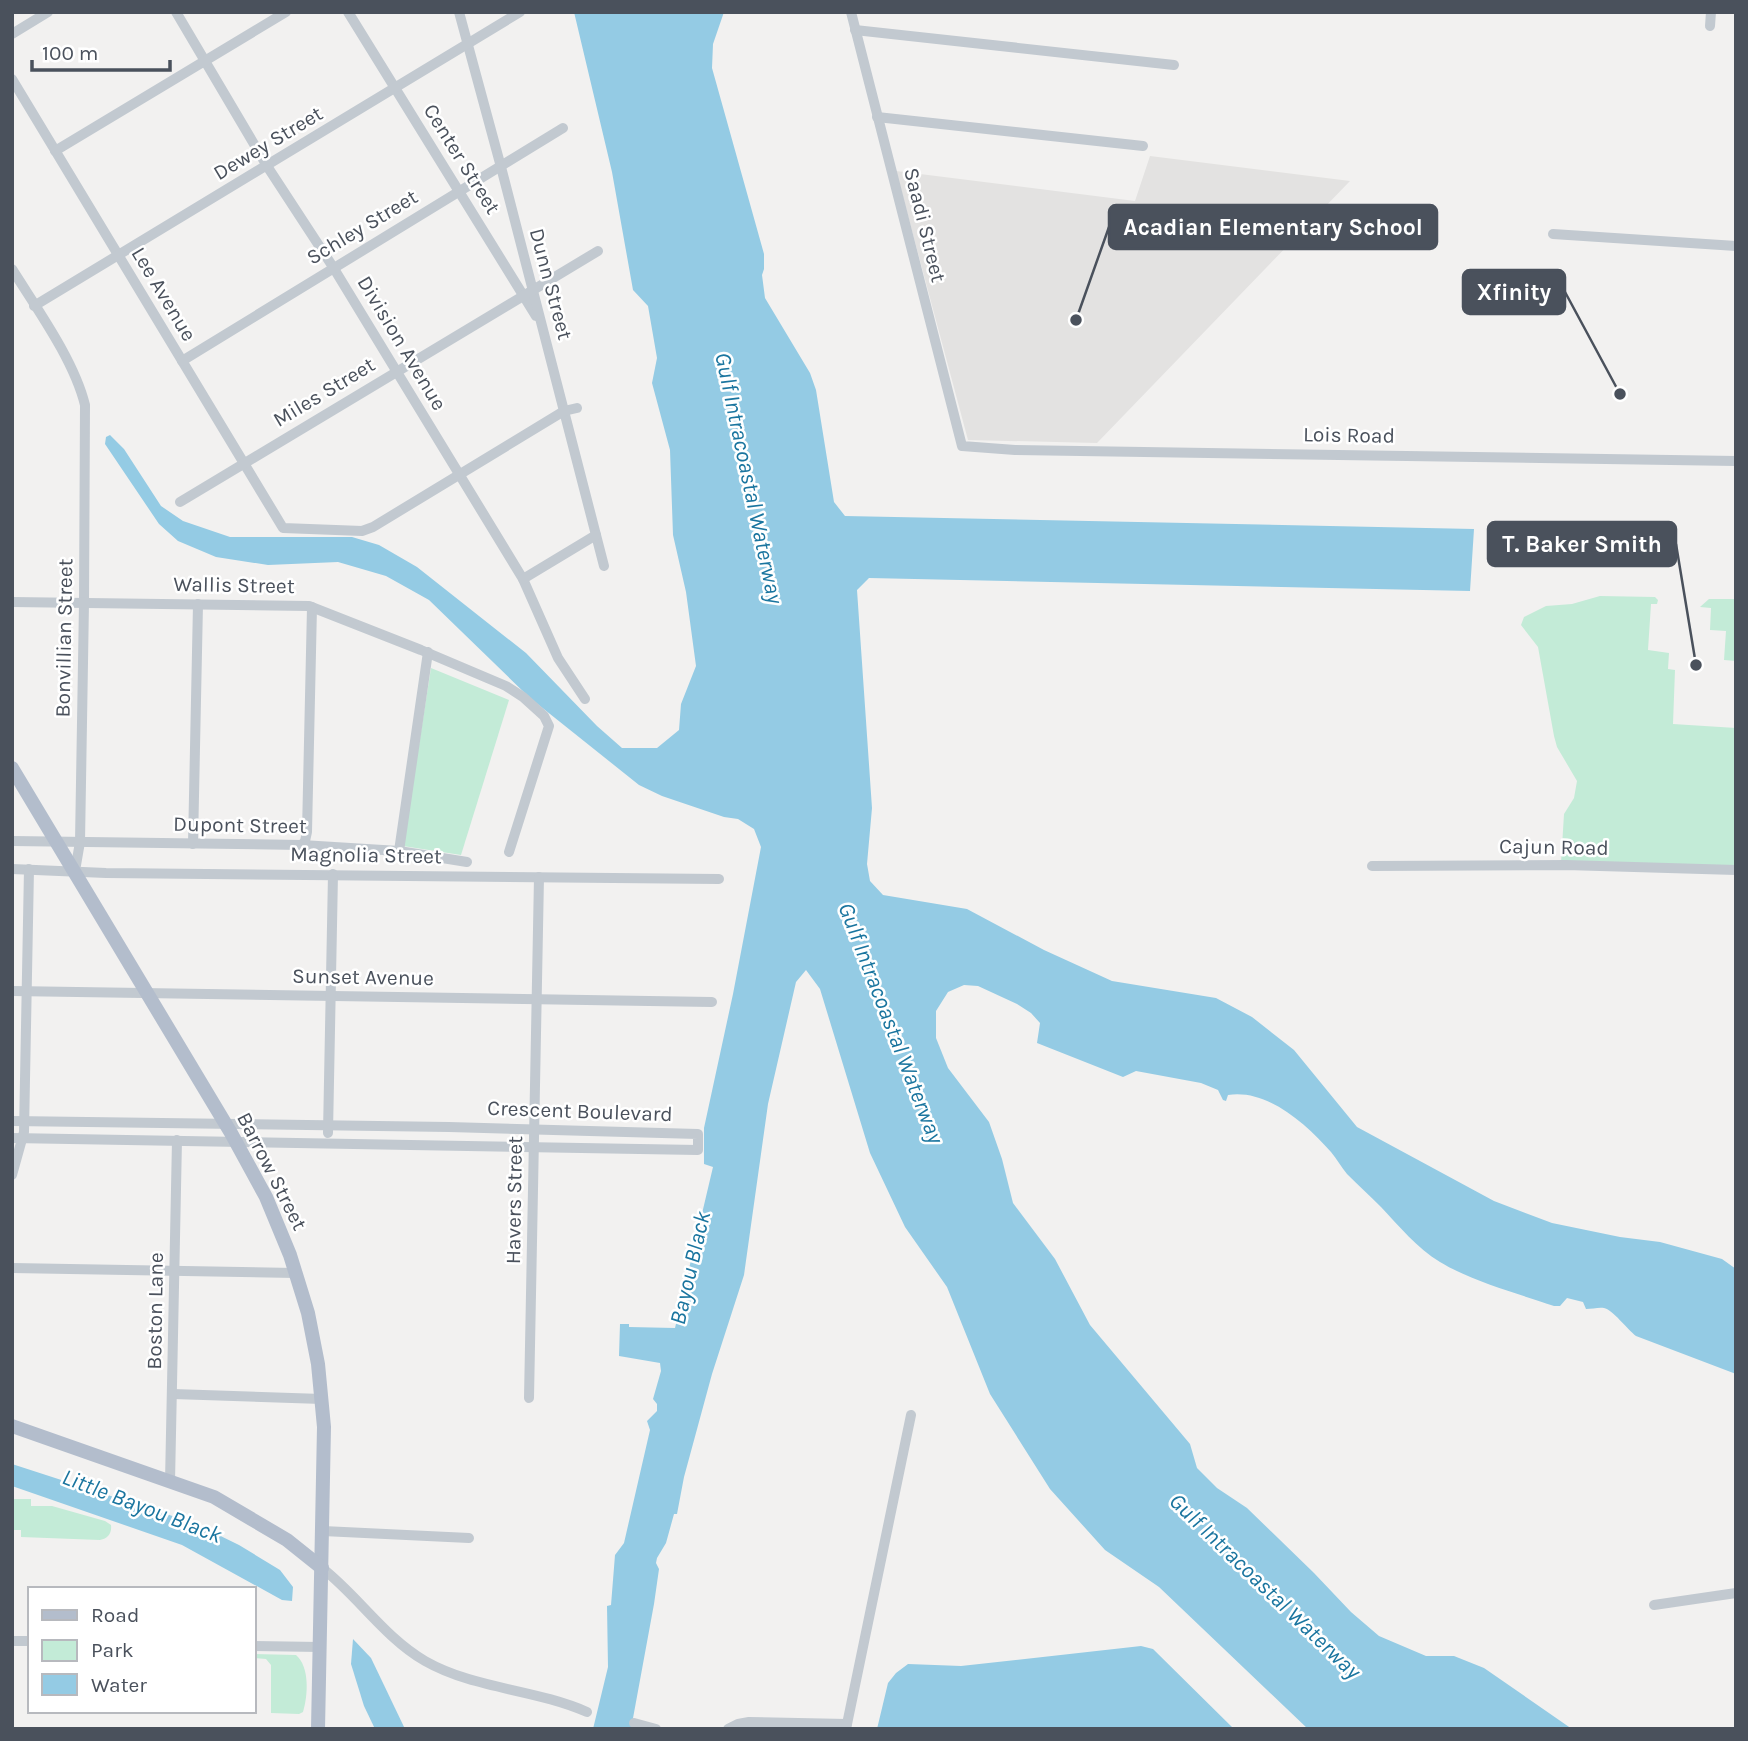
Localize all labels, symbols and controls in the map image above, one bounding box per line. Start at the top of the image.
scale bar [32,28,170,72]
text: 100 m [42,41,99,65]
street label: Center Street [419,100,505,219]
street label: Dewey Street [209,101,327,185]
street label: Saadi Street [899,165,951,285]
street label: Schley Street [302,184,422,270]
callout: Acadian Elementary School [1109,205,1437,249]
text: Acadian Elementary School [1123,214,1423,241]
street label: Dunn Street [525,226,577,343]
street label: Lee Avenue [127,243,201,345]
callout: Xfinity [1463,270,1565,314]
street label: Division Avenue [352,271,452,415]
text: Xfinity [1477,279,1552,306]
water label: Gulf Intracoastal Waterway [709,350,789,607]
street label: Miles Street [269,352,379,432]
street label: Lois Road [1303,422,1395,448]
callout: T. Baker Smith [1488,522,1676,566]
text: T. Baker Smith [1502,531,1662,558]
street label: Bonvillian Street [51,558,77,718]
street label: Wallis Street [173,572,295,598]
street label: Dupont Street [173,812,307,838]
street label: Cajun Road [1499,834,1609,860]
street label: Magnolia Street [290,842,442,868]
water label: Gulf Intracoastal Waterway [833,899,950,1148]
street label: Sunset Avenue [292,964,434,990]
street label: Crescent Boulevard [487,1096,673,1126]
street label: Barrow Street [232,1108,312,1234]
street label: Havers Street [501,1136,527,1264]
water label: Bayou Black [664,1208,716,1327]
street label: Boston Lane [142,1252,168,1370]
water label: Little Bayou Black [58,1463,226,1549]
water label: Gulf Intracoastal Waterway [1164,1487,1367,1685]
legend [28,1587,256,1713]
text: Road [91,1603,139,1627]
text: Park [91,1638,134,1662]
text: Water [91,1673,147,1697]

